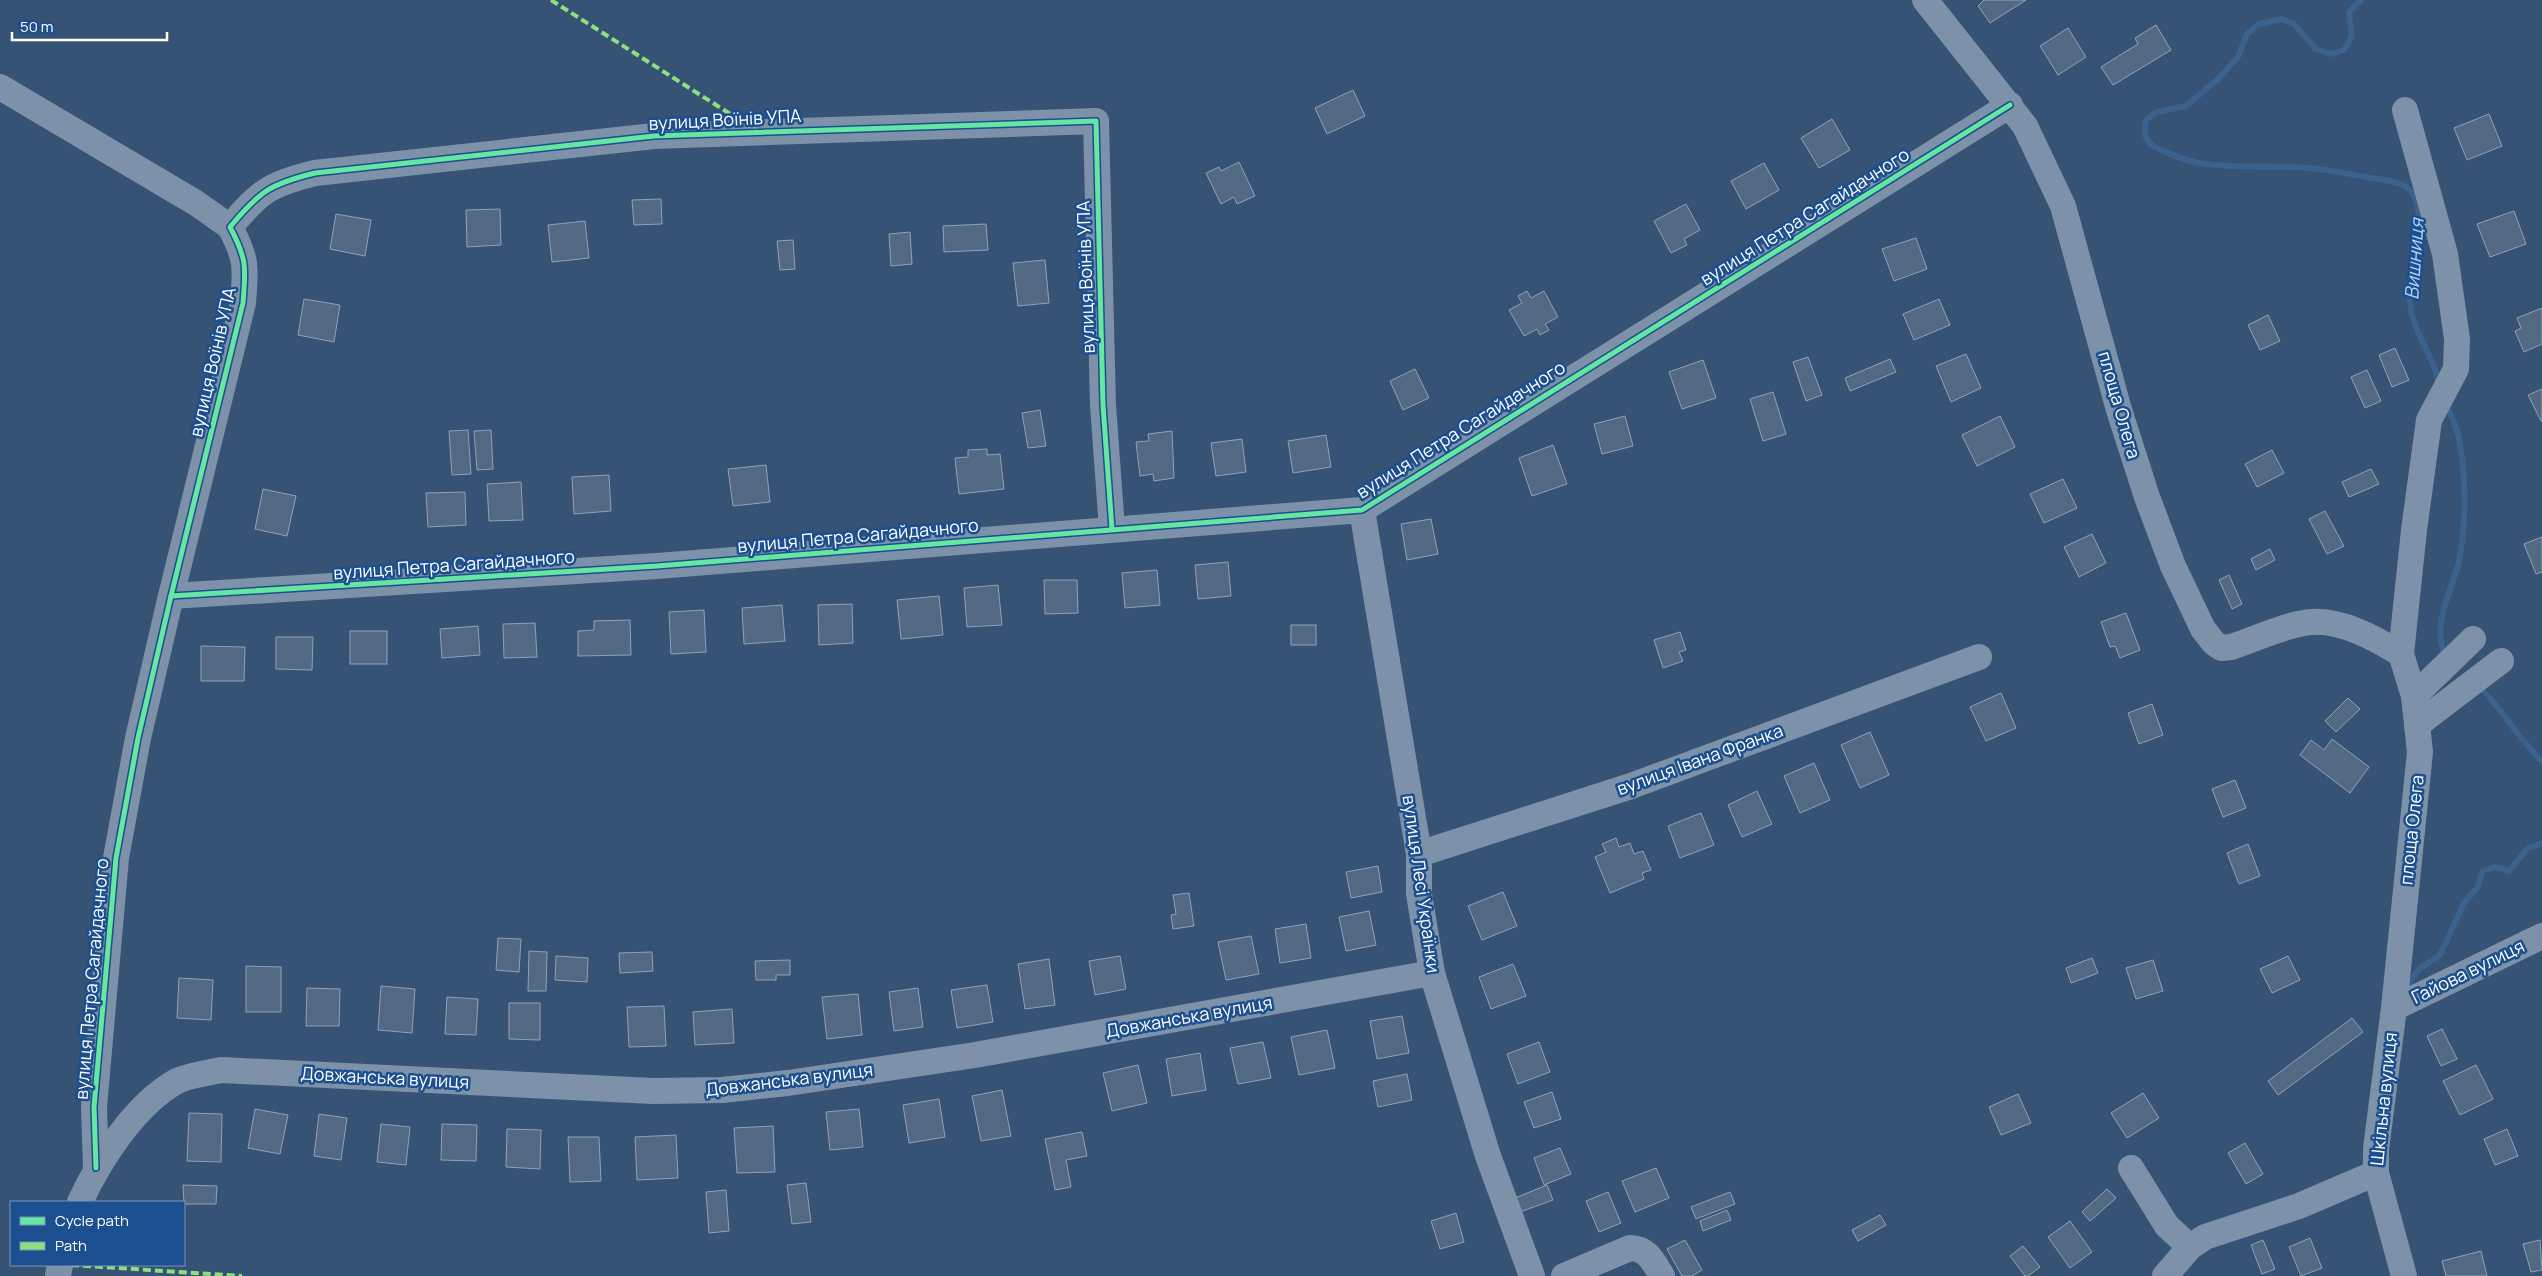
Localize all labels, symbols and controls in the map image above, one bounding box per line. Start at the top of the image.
scale bar [12,10,168,42]
text: 50 m [20,16,54,37]
street label: вулиця Воїнів УПА [648,103,803,135]
street label: вулиця Петра Сагайдачного [1695,142,1913,290]
street label: вулиця Воїнів УПА [1070,200,1100,354]
water label: Вишниця [2398,216,2430,300]
street label: вулиця Воїнів УПА [183,284,241,439]
street label: площа Олега [2093,348,2147,461]
street label: вулиця Петра Сагайдачного [1351,355,1569,503]
street label: вулиця Петра Сагайдачного [736,513,980,558]
street label: вулиця Петра Сагайдачного [332,544,576,584]
street label: вулиця Івана Франка [1613,718,1786,800]
street label: площа Олега [2393,774,2429,886]
street label: вулиця Лесі Українки [1398,793,1446,974]
street label: вулиця Петра Сагайдачного [69,857,114,1101]
street label: Гайова вулиця [2407,933,2528,1009]
street label: Довжанська вулиця [1104,990,1274,1043]
street label: Шкільна вулиця [2364,1031,2402,1167]
street label: Довжанська вулиця [704,1057,874,1101]
street label: Довжанська вулиця [300,1061,470,1093]
legend [10,1201,185,1266]
text: Cycle path [55,1210,129,1231]
text: Path [55,1235,87,1256]

